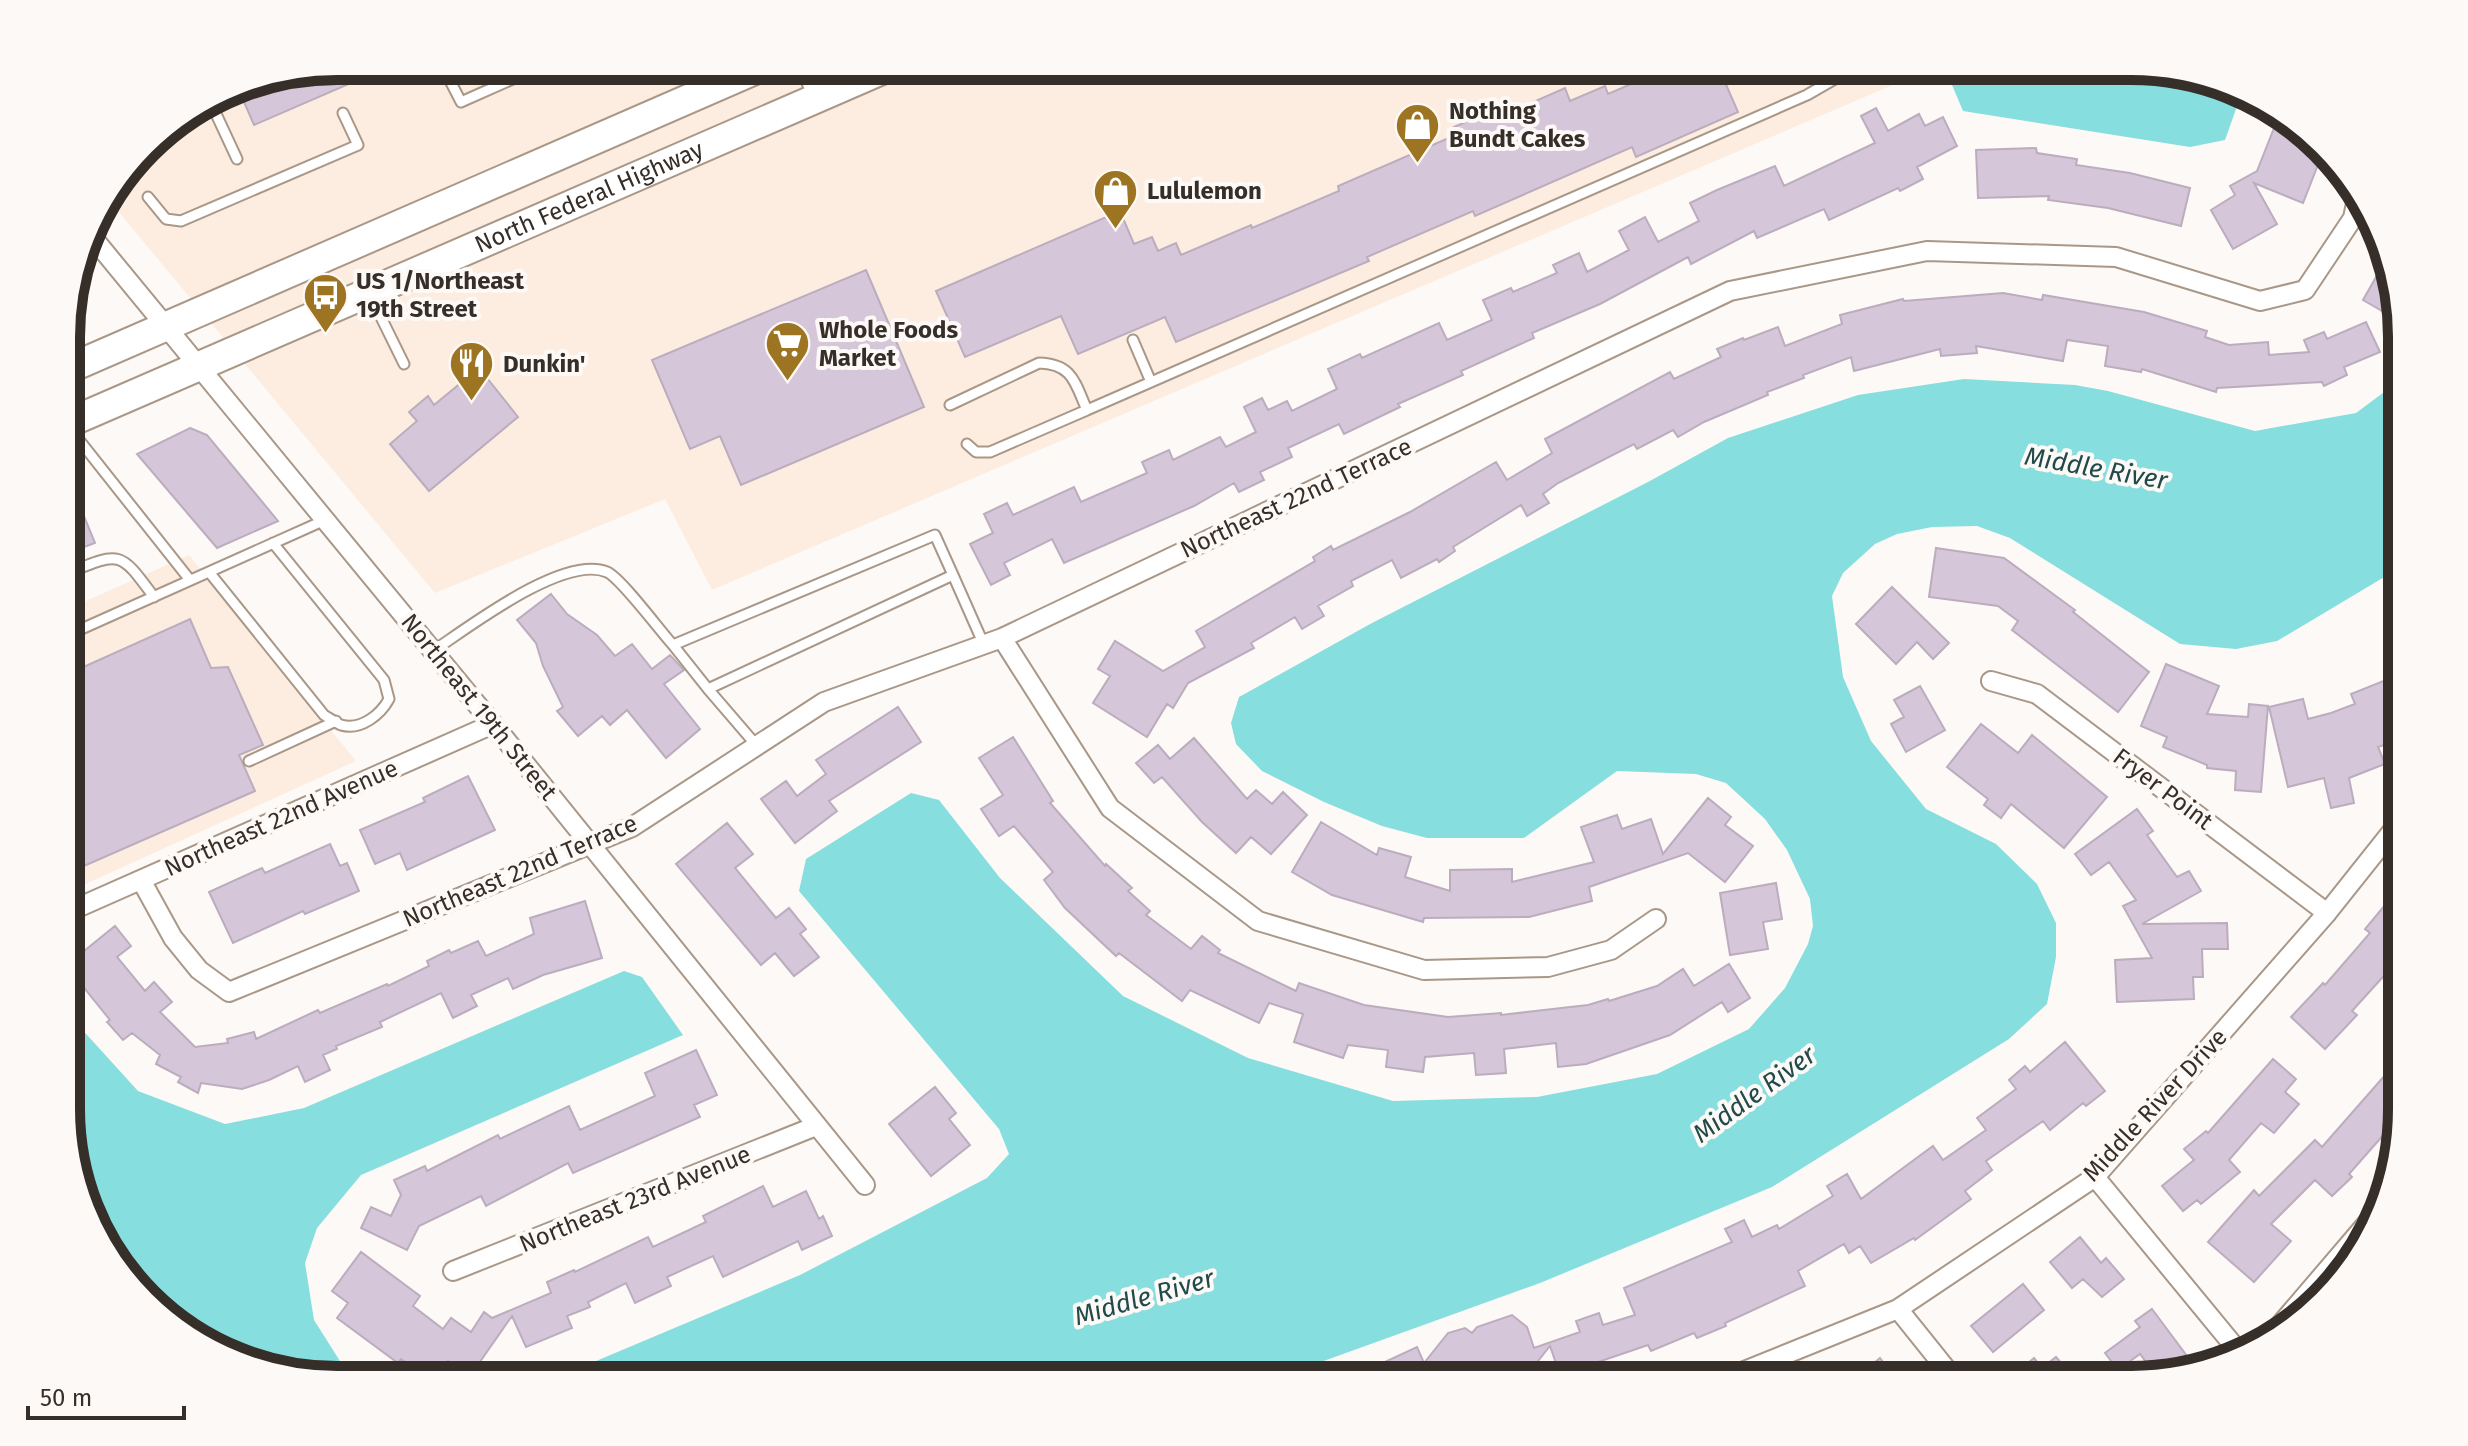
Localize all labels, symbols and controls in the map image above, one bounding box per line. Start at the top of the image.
place label: Nothing Bundt Cakes [1449,97,1586,153]
shop icon: Nothing Bundt Cakes [1394,101,1442,164]
street label: North Federal Highway [471,135,708,259]
shop icon: Lululemon [1092,167,1140,230]
place label: Lululemon [1147,177,1262,205]
place label: US 1/Northeast 19th Street [356,267,525,323]
bus stop icon: US 1/Northeast 19th Street [301,271,349,334]
place label: Whole Foods Market [819,316,958,372]
supermarket icon: Whole Foods Market [764,320,812,383]
restaurant icon: Dunkin' [448,340,496,403]
place label: Dunkin' [503,350,586,378]
street label: Northeast 22nd Terrace [1176,432,1416,564]
water label: Middle River [2022,441,2171,496]
street label: Northeast 19th Street [395,608,563,806]
street label: Fryer Point [2108,743,2219,836]
street label: Northeast 22nd Avenue [160,754,402,882]
street label: Northeast 22nd Terrace [399,809,641,933]
street label: Middle River Drive [2077,1023,2233,1187]
water label: Middle River [1687,1039,1823,1149]
street label: Northeast 23rd Avenue [515,1140,755,1258]
water label: Middle River [1071,1262,1219,1332]
scale bar [28,1370,184,1420]
text: 50 m [40,1384,92,1412]

